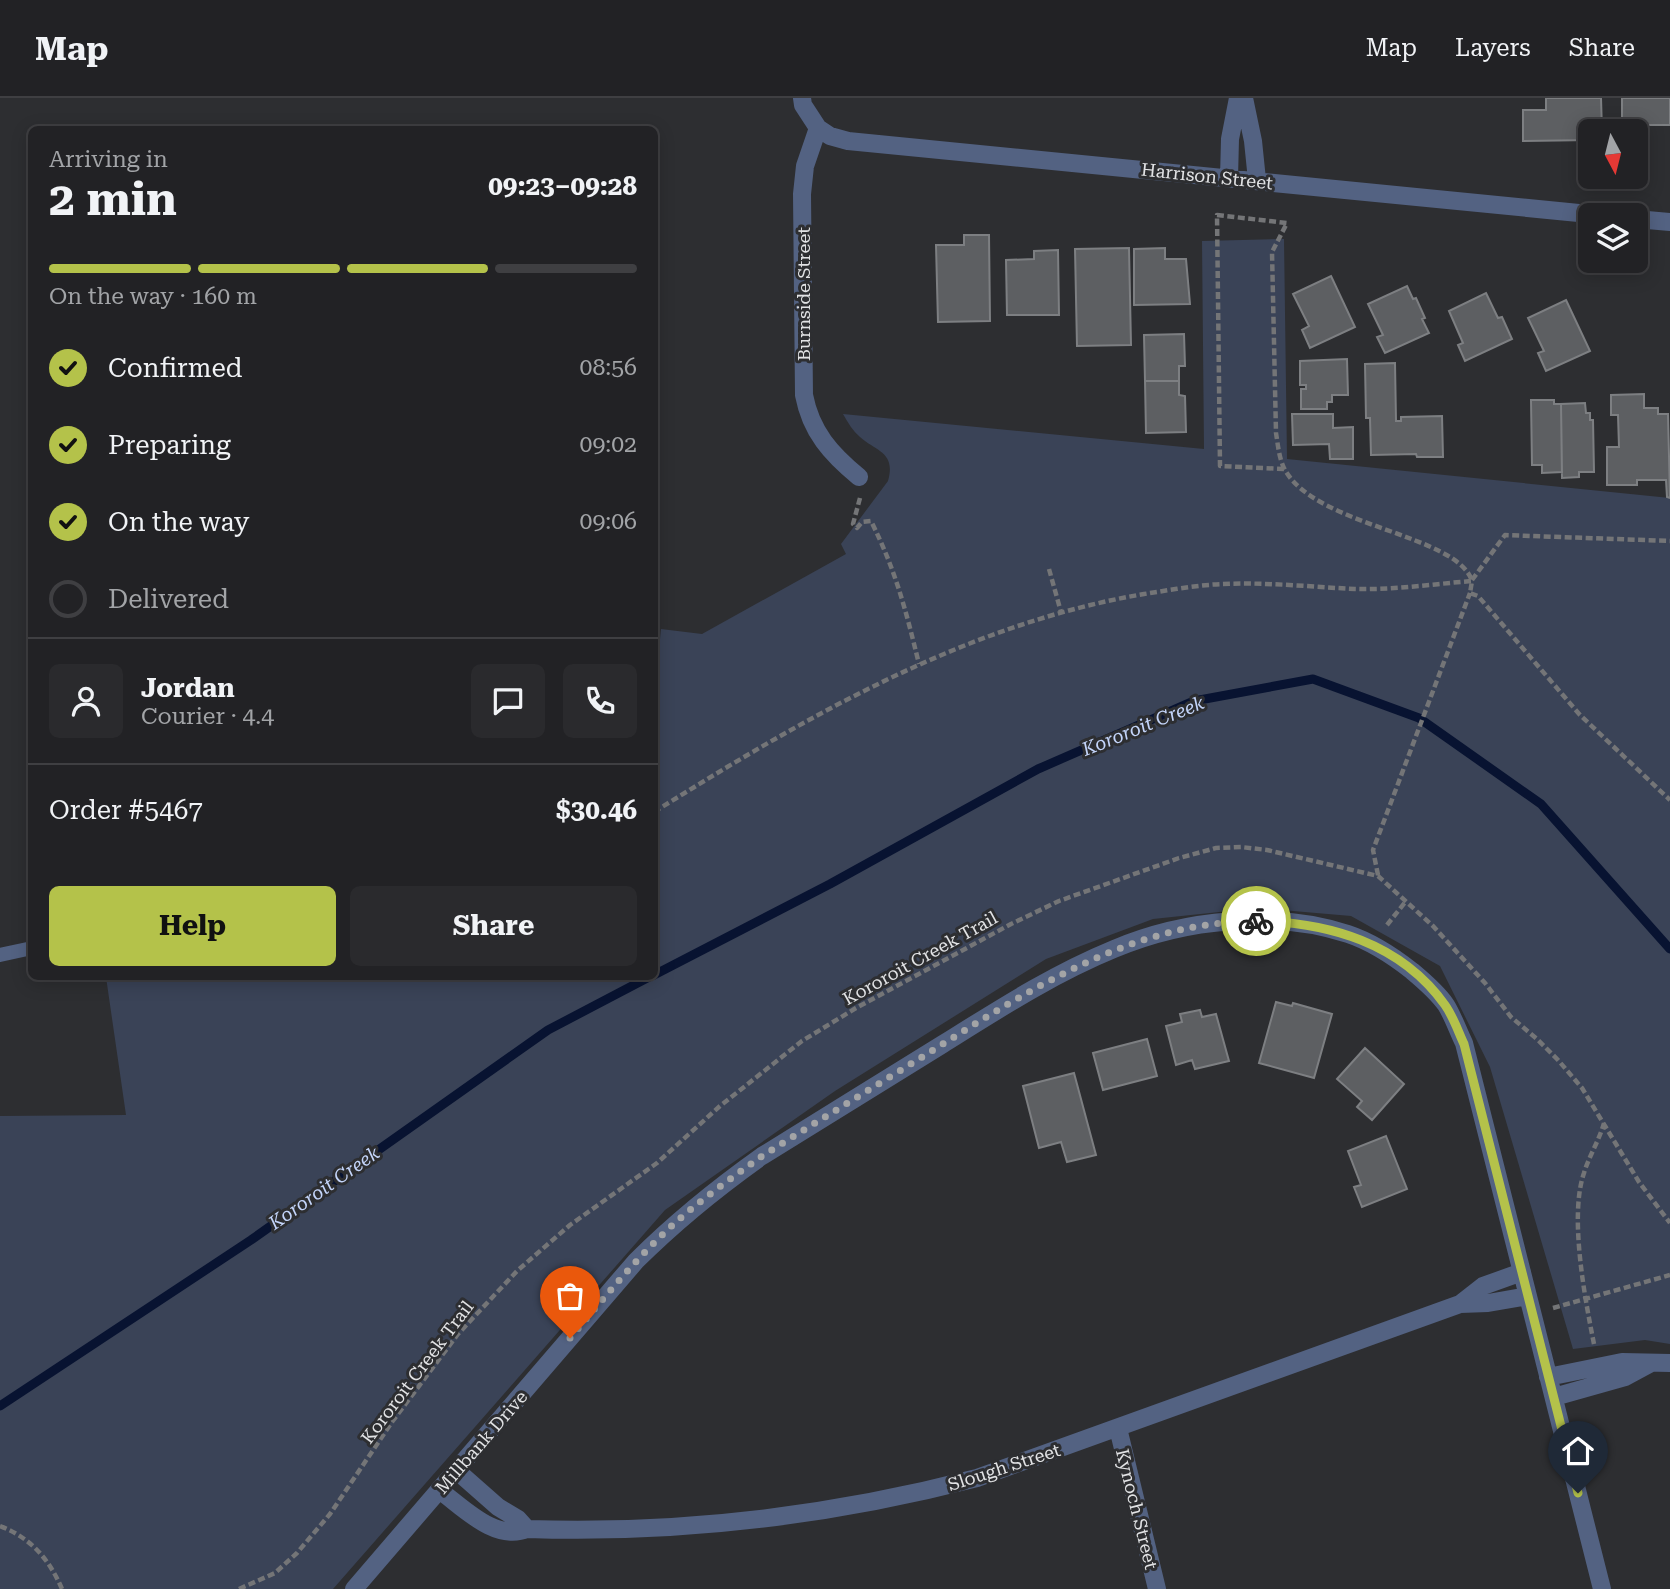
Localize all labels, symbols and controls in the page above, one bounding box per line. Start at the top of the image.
text: Map [35,29,109,68]
text: Map [1366,34,1417,62]
text: Layers [1455,34,1531,62]
text: Share [1569,34,1635,62]
north arrow [1578,119,1648,189]
map controls [1578,119,1648,273]
text: Arriving in [49,146,168,173]
street label: Harrison Street [1140,159,1274,193]
text: 09:23–09:28 [488,171,637,201]
text: 2 min [49,172,177,226]
button: layers [1578,203,1648,273]
street label: Burnside Street [793,227,814,361]
text: On the way · 160 m [49,283,257,310]
icon: check [49,349,87,387]
text: Confirmed [108,353,243,383]
text: 08:56 [580,354,637,381]
icon: check [49,426,87,464]
text: Preparing [108,430,231,460]
text: 09:02 [580,431,637,458]
icon: check [49,503,87,541]
text: On the way [108,507,249,537]
text: 09:06 [580,508,637,535]
text: Delivered [108,584,229,614]
button: person [49,664,123,738]
button: chat [471,664,545,738]
button: phone [563,664,637,738]
text: Jordan [141,673,235,703]
water label: Kororoit Creek [1078,691,1208,761]
text: Courier · 4.4 [141,703,274,730]
text: Order #5467 [49,795,203,825]
text: $30.46 [556,795,637,825]
button: Help [49,886,336,966]
button: Share [350,886,637,966]
courier [1221,886,1291,956]
icon: bike [1237,902,1275,940]
street label: Kororoit Creek Trail [839,907,1001,1009]
water label: Kororoit Creek [263,1141,384,1235]
pin [540,1266,600,1338]
icon: bag [551,1277,589,1315]
street label: Kororoit Creek Trail [356,1296,478,1448]
street label: Millbank Drive [431,1386,531,1498]
pin [1548,1421,1608,1493]
icon: home [1559,1432,1597,1470]
street label: Slough Street [945,1439,1063,1495]
street label: Kynoch Street [1112,1447,1162,1572]

